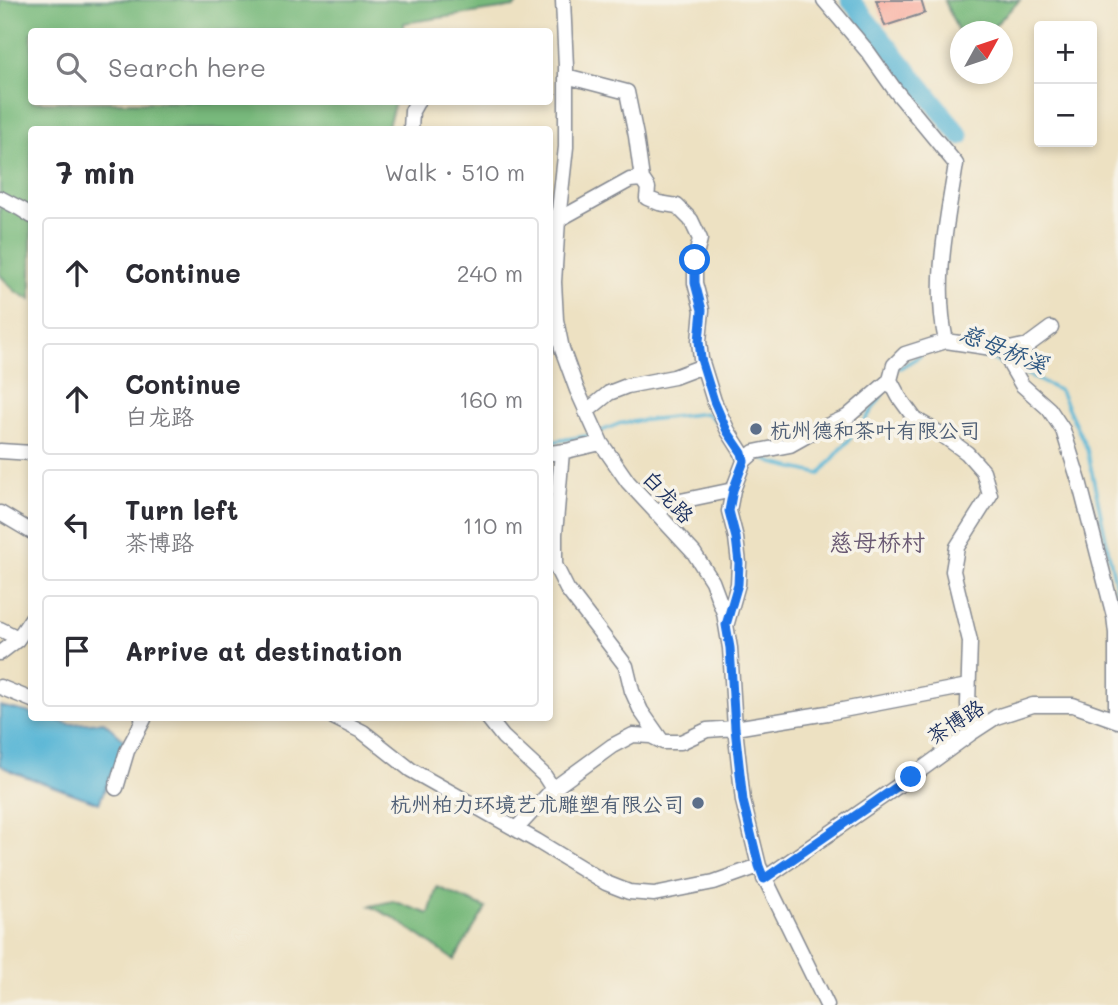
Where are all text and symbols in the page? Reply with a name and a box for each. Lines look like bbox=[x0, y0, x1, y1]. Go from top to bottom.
north arrow bbox=[950, 21, 1013, 84]
map controls bbox=[1034, 21, 1097, 147]
button: + bbox=[1034, 21, 1097, 84]
search box bbox=[28, 28, 553, 105]
icon: search bbox=[52, 48, 90, 86]
text: Search here bbox=[108, 50, 266, 84]
button: − bbox=[1034, 84, 1097, 147]
text: 7 min bbox=[56, 152, 135, 192]
text: Walk · 510 m bbox=[384, 157, 525, 187]
route start bbox=[679, 244, 710, 275]
icon: ahead bbox=[58, 254, 96, 292]
text: Continue bbox=[125, 256, 241, 290]
text: 240 m bbox=[457, 258, 523, 288]
water label: 慈母桥溪 bbox=[956, 317, 1054, 380]
text: Continue bbox=[125, 367, 241, 401]
icon: ahead bbox=[58, 380, 96, 418]
text: 160 m bbox=[459, 384, 523, 414]
text: 白龙路 bbox=[125, 401, 194, 431]
place label: 杭州德和茶叶有限公司 bbox=[770, 416, 980, 443]
marker: 杭州德和茶叶有限公司 bbox=[748, 421, 764, 437]
street label: 白龙路 bbox=[638, 464, 700, 528]
text: Turn left bbox=[125, 493, 238, 527]
icon: left bbox=[58, 506, 96, 544]
text: 110 m bbox=[463, 510, 523, 540]
district label: 慈母桥村 bbox=[829, 526, 925, 557]
text: 茶博路 bbox=[125, 527, 194, 557]
icon: arrive bbox=[58, 632, 96, 670]
text: Arrive at destination bbox=[125, 634, 402, 668]
street label: 茶博路 bbox=[921, 693, 989, 749]
route end bbox=[895, 761, 926, 792]
place label: 杭州柏力环境艺术雕塑有限公司 bbox=[390, 790, 684, 817]
marker: 杭州柏力环境艺术雕塑有限公司 bbox=[690, 795, 706, 811]

